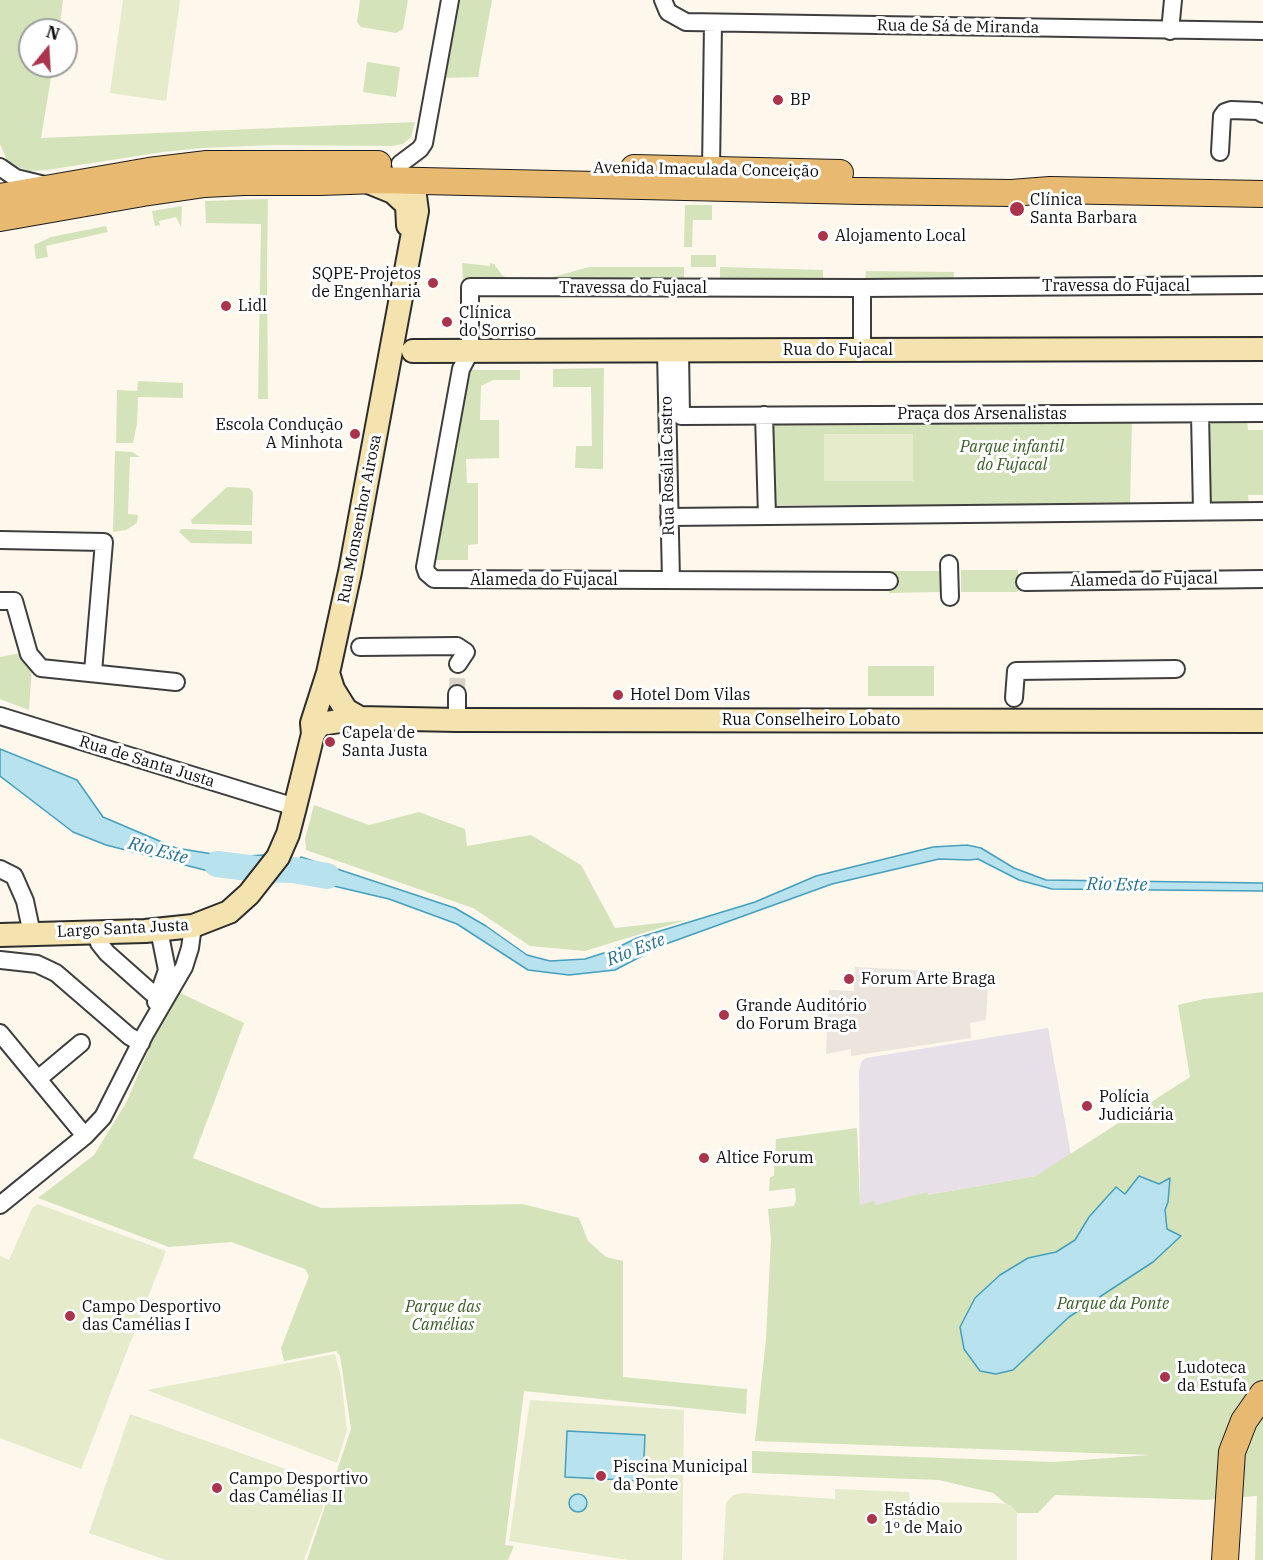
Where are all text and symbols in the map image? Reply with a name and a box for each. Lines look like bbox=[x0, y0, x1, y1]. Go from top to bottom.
street label: Rua de Sá de Miranda bbox=[877, 16, 1039, 38]
north arrow bbox=[18, 18, 78, 78]
text: N bbox=[44, 21, 62, 44]
place label: BP bbox=[790, 90, 811, 110]
marker: BP bbox=[771, 93, 785, 107]
street label: Avenida Imaculada Conceição bbox=[593, 158, 819, 182]
place label: Clínica Santa Barbara bbox=[1030, 190, 1137, 228]
marker: Clínica Santa Barbara bbox=[1008, 200, 1026, 218]
place label: Alojamento Local bbox=[835, 226, 966, 246]
marker: Alojamento Local bbox=[816, 229, 830, 243]
place label: SQPE-Projetos de Engenharia bbox=[312, 264, 421, 302]
marker: SQPE-Projetos de Engenharia bbox=[426, 276, 440, 290]
street label: Travessa do Fujacal bbox=[1042, 276, 1190, 296]
street label: Travessa do Fujacal bbox=[559, 278, 707, 298]
place label: Lidl bbox=[238, 296, 267, 316]
marker: Lidl bbox=[219, 299, 233, 313]
place label: Clínica do Sorriso bbox=[459, 303, 536, 341]
marker: Clínica do Sorriso bbox=[440, 315, 454, 329]
street label: Rua do Fujacal bbox=[783, 340, 893, 360]
street label: Rua Rosália Castro bbox=[657, 396, 679, 536]
street label: Praça dos Arsenalistas bbox=[897, 404, 1067, 424]
place label: Escola Condução A Minhota bbox=[215, 415, 343, 453]
marker: Escola Condução A Minhota bbox=[348, 427, 362, 441]
street label: Rua Monsenhor Airosa bbox=[334, 433, 386, 605]
park label: Parque infantil do Fujacal bbox=[960, 437, 1064, 475]
street label: Alameda do Fujacal bbox=[1070, 569, 1218, 591]
street label: Alameda do Fujacal bbox=[470, 570, 618, 590]
place label: Hotel Dom Vilas bbox=[630, 685, 750, 705]
marker: Hotel Dom Vilas bbox=[611, 688, 625, 702]
street label: Rua Conselheiro Lobato bbox=[722, 710, 900, 730]
place label: Capela de Santa Justa bbox=[342, 723, 428, 761]
street label: Rua de Santa Justa bbox=[77, 732, 217, 792]
marker: Capela de Santa Justa bbox=[323, 735, 337, 749]
water label: Rio Este bbox=[126, 833, 190, 869]
water label: Rio Este bbox=[1086, 874, 1148, 896]
street label: Largo Santa Justa bbox=[56, 916, 190, 942]
water label: Rio Este bbox=[604, 929, 668, 971]
place label: Forum Arte Braga bbox=[861, 969, 996, 989]
marker: Forum Arte Braga bbox=[842, 972, 856, 986]
place label: Grande Auditório do Forum Braga bbox=[736, 996, 867, 1034]
marker: Grande Auditório do Forum Braga bbox=[717, 1008, 731, 1022]
place label: Polícia Judiciária bbox=[1099, 1087, 1174, 1125]
marker: Polícia Judiciária bbox=[1080, 1099, 1094, 1113]
place label: Altice Forum bbox=[716, 1148, 814, 1168]
marker: Altice Forum bbox=[697, 1151, 711, 1165]
park label: Parque da Ponte bbox=[1057, 1294, 1169, 1314]
place label: Campo Desportivo das Camélias I bbox=[82, 1297, 221, 1335]
park label: Parque das Camélias bbox=[405, 1297, 481, 1335]
marker: Campo Desportivo das Camélias I bbox=[63, 1309, 77, 1323]
place label: Ludoteca da Estufa bbox=[1177, 1358, 1247, 1396]
marker: Ludoteca da Estufa bbox=[1158, 1370, 1172, 1384]
place label: Piscina Municipal da Ponte bbox=[613, 1457, 748, 1495]
place label: Campo Desportivo das Camélias II bbox=[229, 1469, 368, 1507]
marker: Piscina Municipal da Ponte bbox=[594, 1469, 608, 1483]
marker: Campo Desportivo das Camélias II bbox=[210, 1481, 224, 1495]
place label: Estádio 1º de Maio bbox=[884, 1500, 963, 1538]
marker: Estádio 1º de Maio bbox=[865, 1512, 879, 1526]

